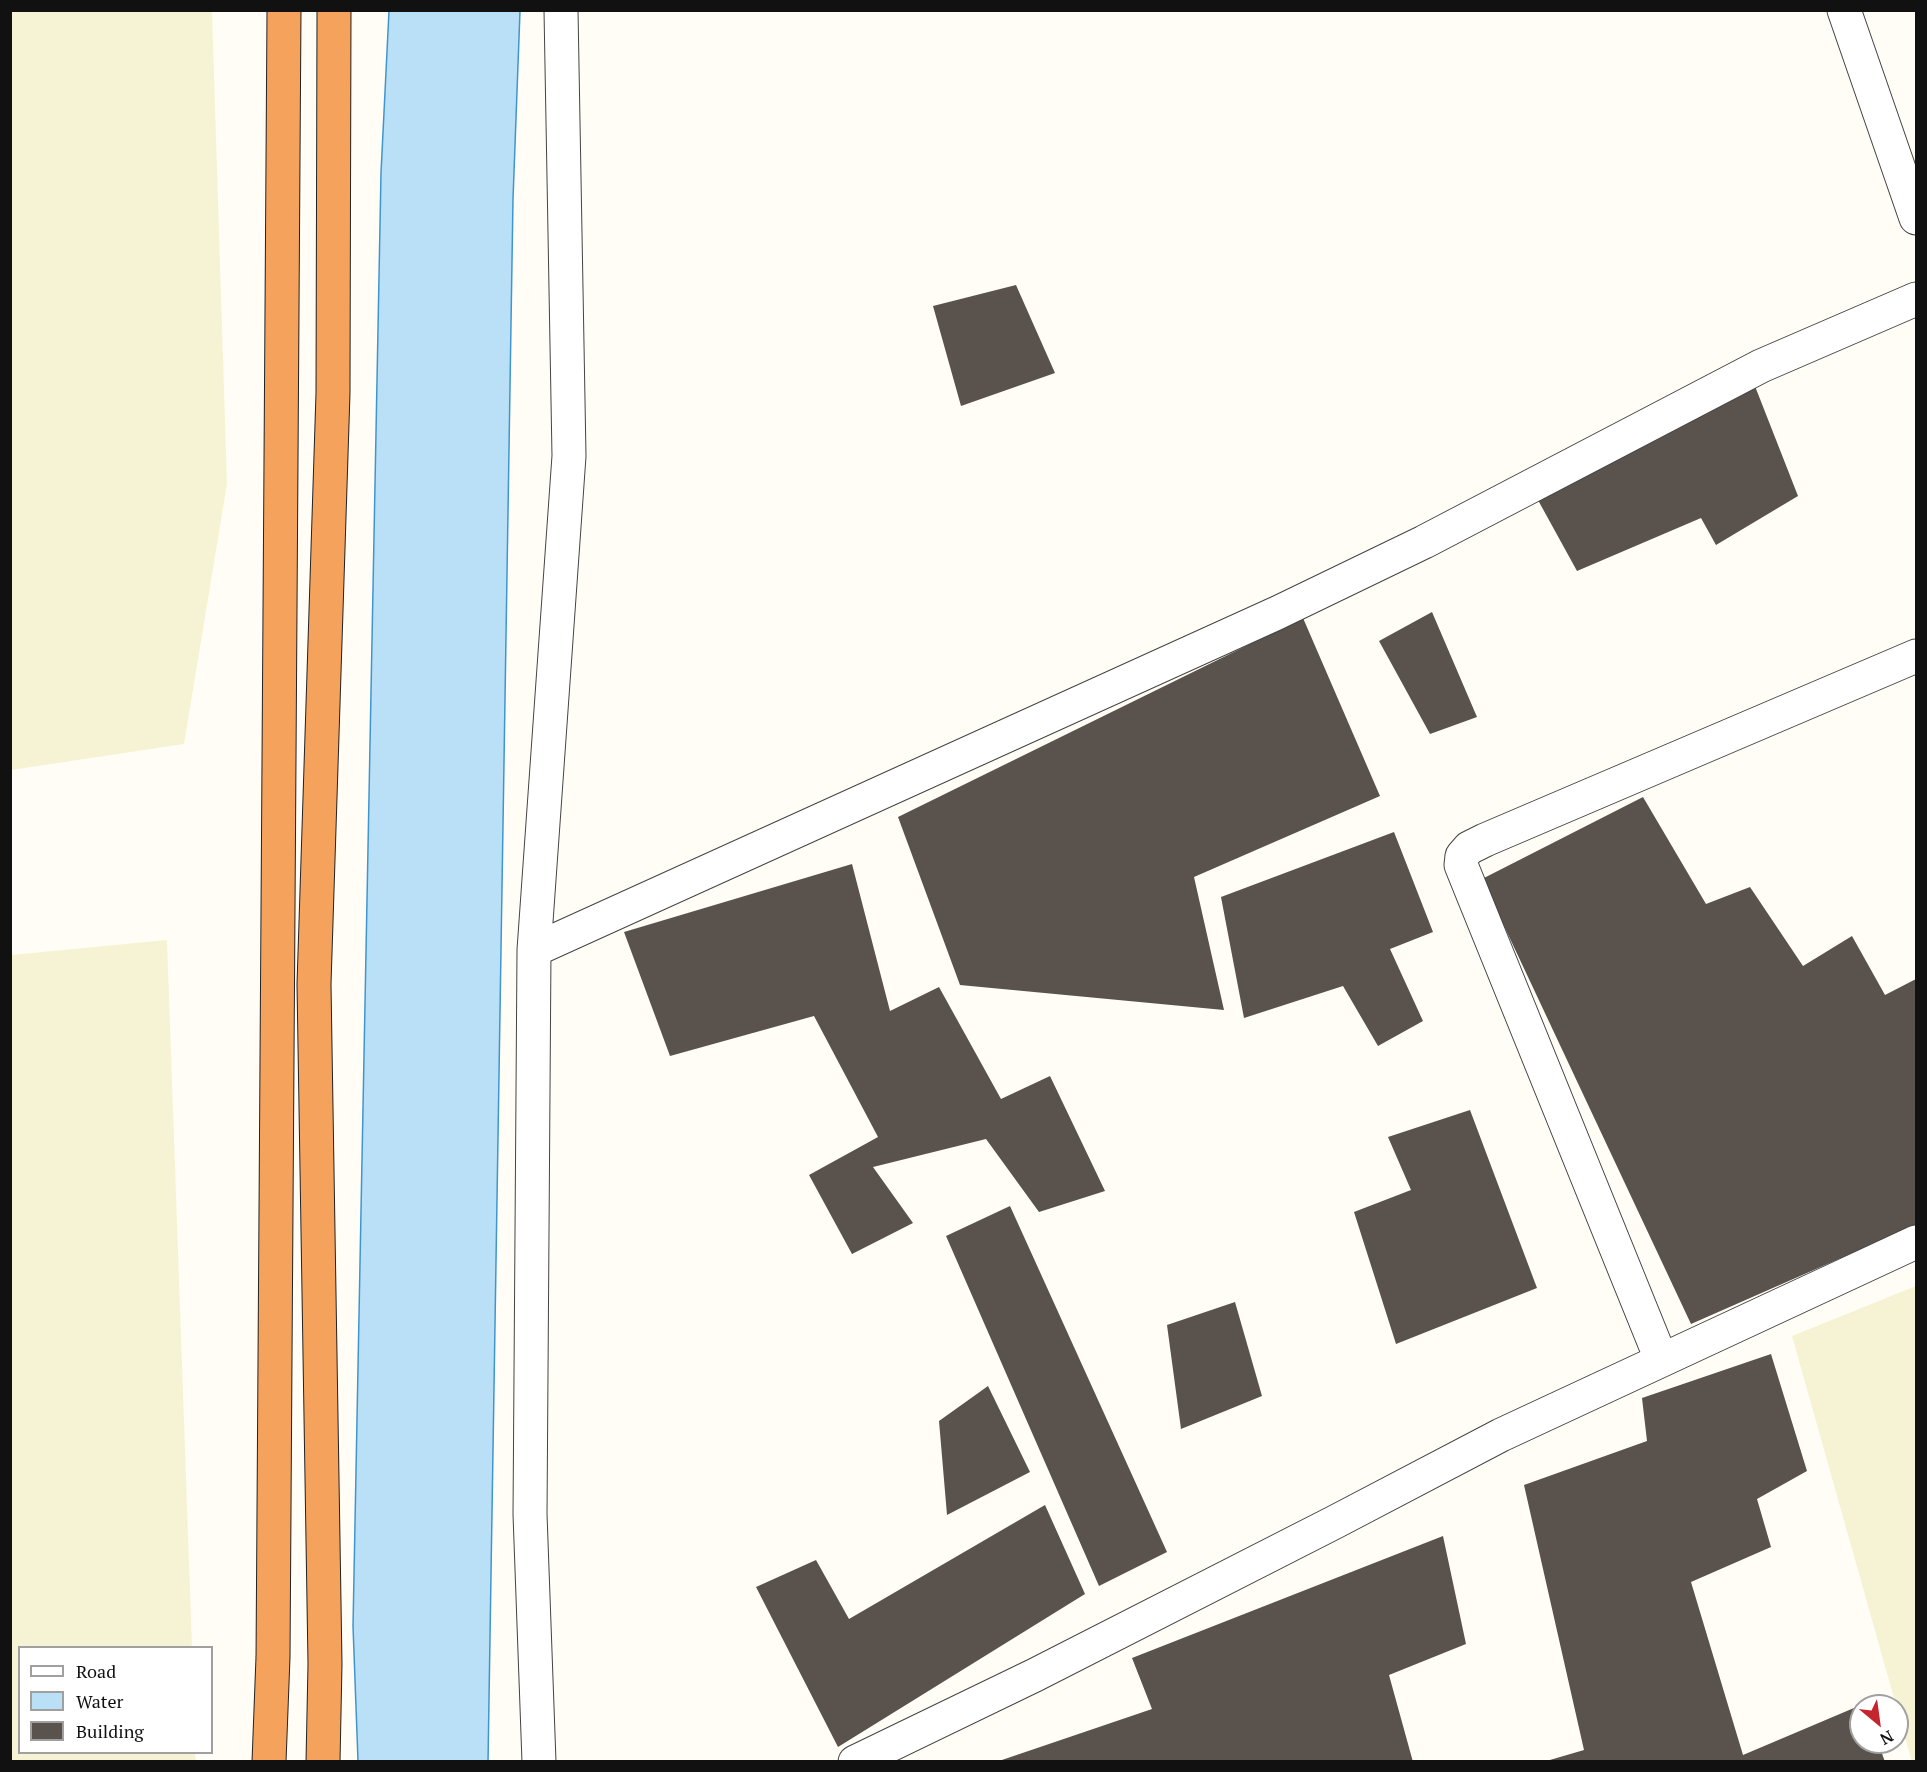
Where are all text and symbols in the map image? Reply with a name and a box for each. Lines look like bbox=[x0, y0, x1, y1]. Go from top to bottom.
legend bbox=[18, 1646, 213, 1754]
text: Road bbox=[76, 1659, 116, 1683]
text: Water bbox=[76, 1689, 123, 1713]
north arrow bbox=[1849, 1694, 1909, 1754]
text: Building bbox=[76, 1719, 144, 1743]
text: N bbox=[1876, 1725, 1897, 1751]

